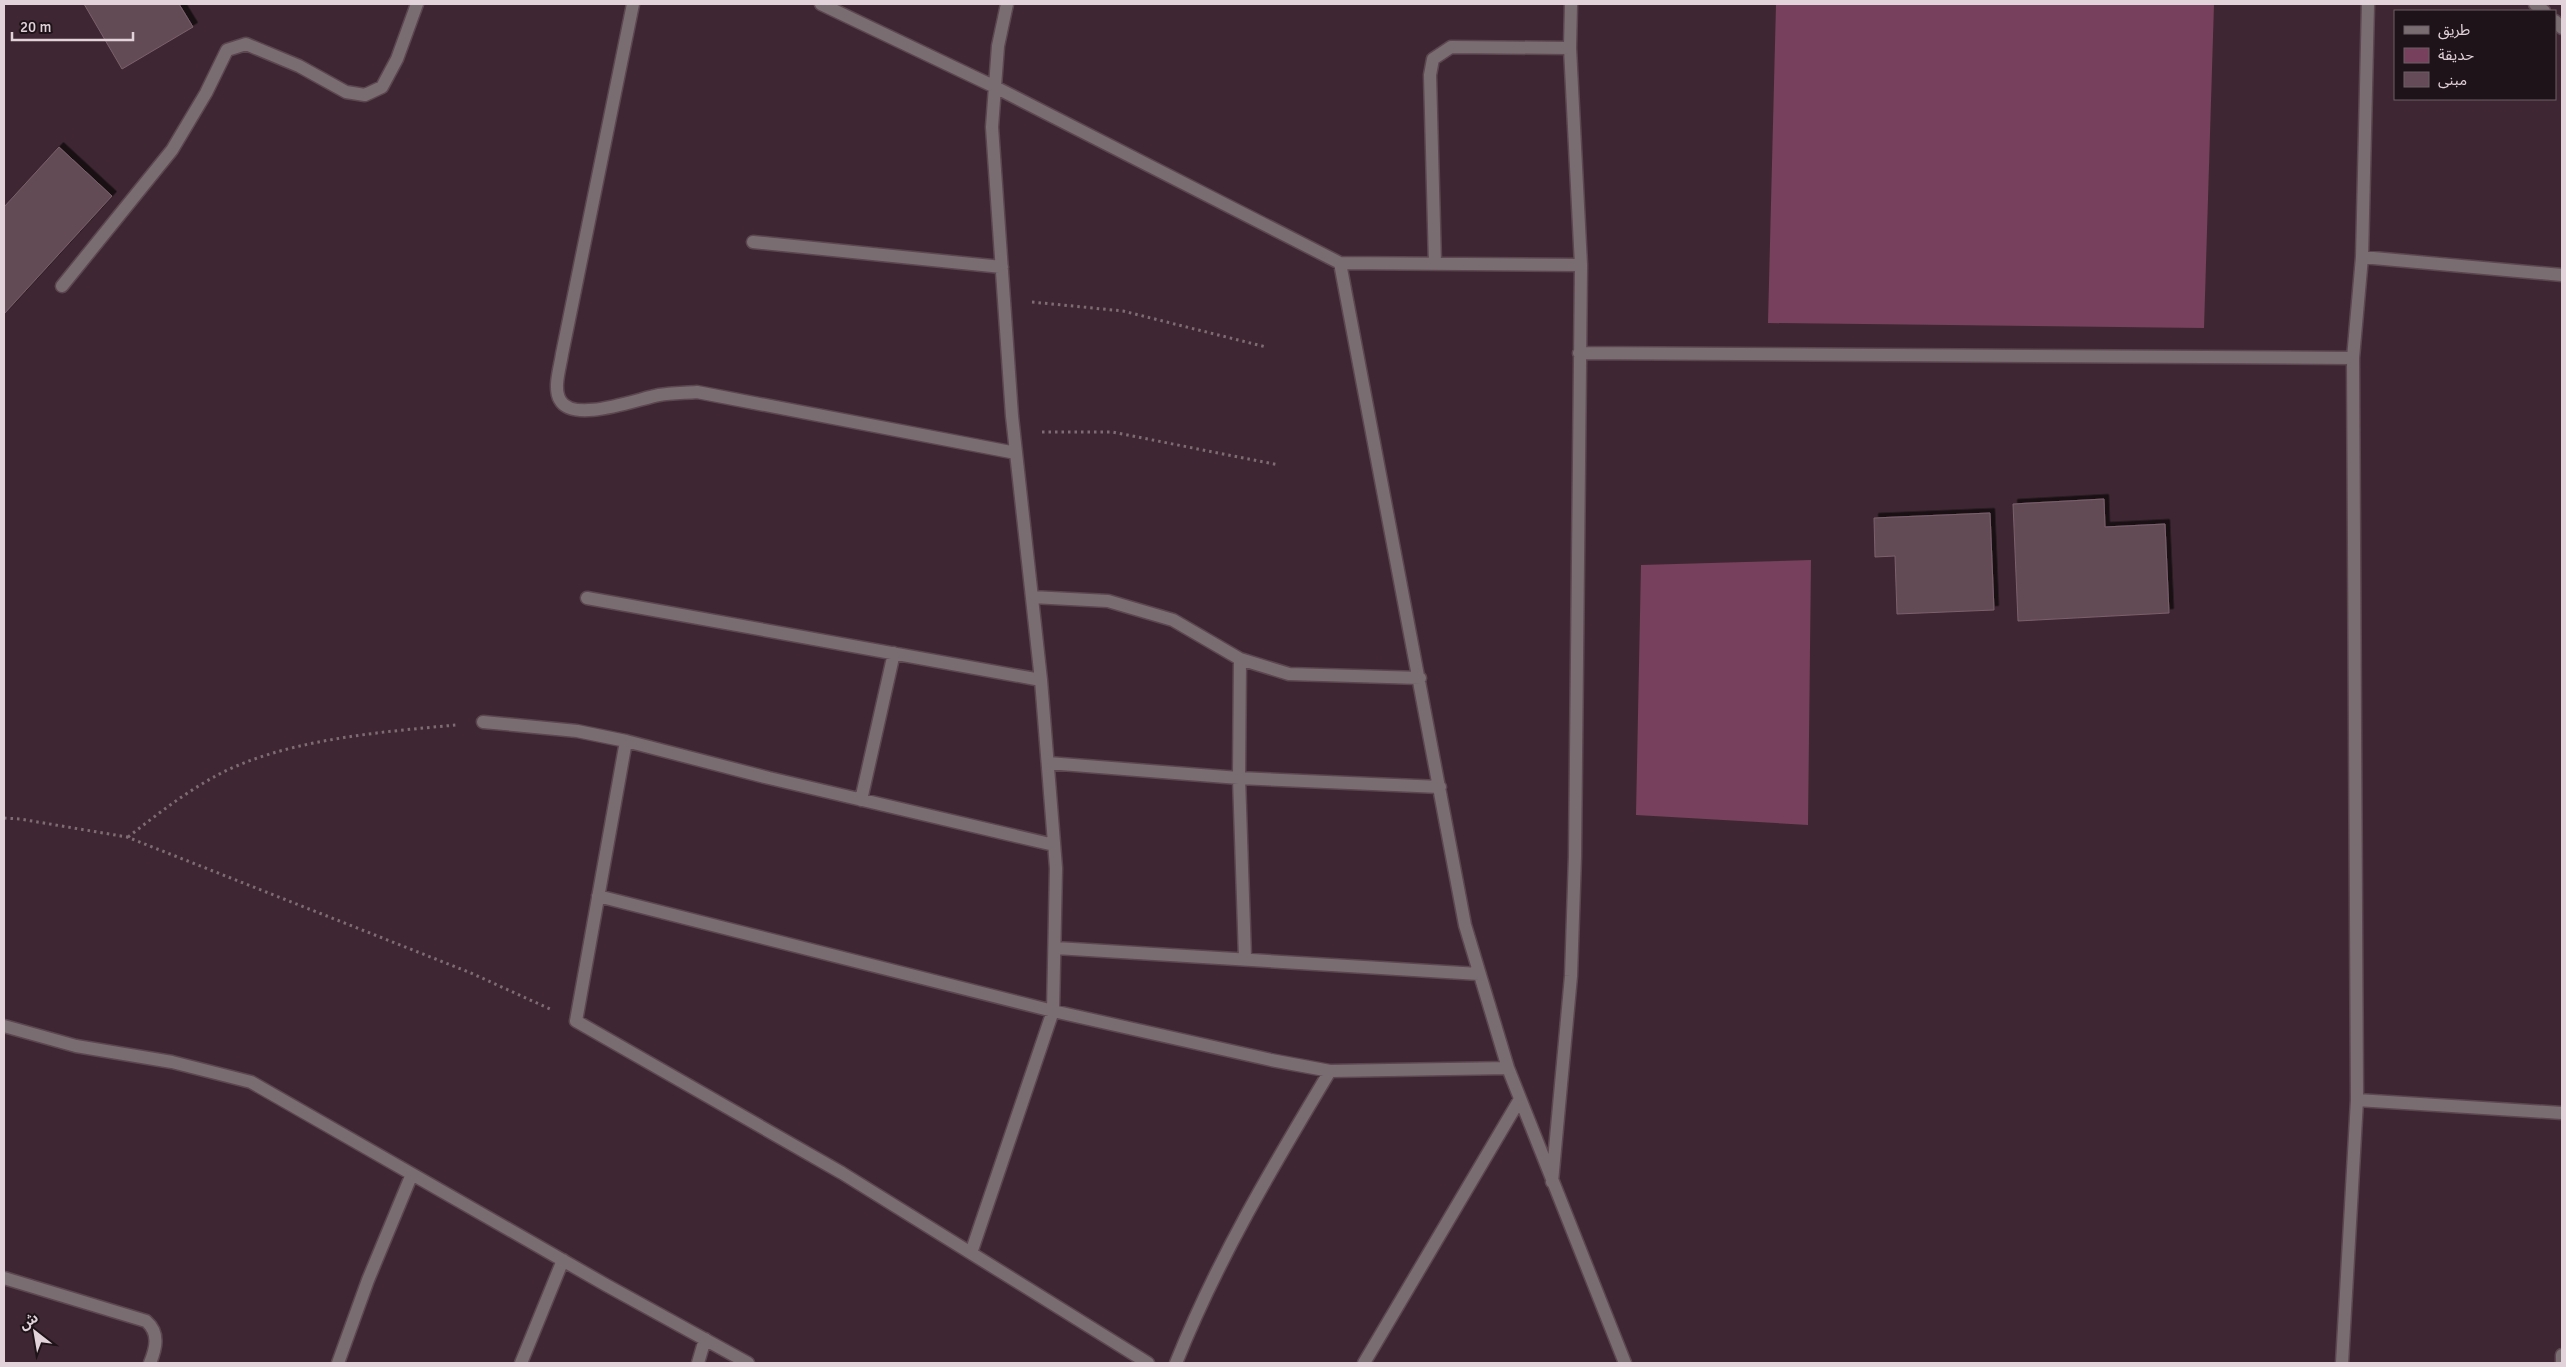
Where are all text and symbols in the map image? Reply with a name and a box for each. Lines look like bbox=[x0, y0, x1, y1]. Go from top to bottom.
scale bar bbox=[12, 10, 134, 42]
legend bbox=[2394, 10, 2556, 100]
text: 20 m bbox=[20, 18, 51, 36]
text: طريق bbox=[2438, 21, 2470, 40]
text: حديقة bbox=[2438, 46, 2474, 64]
text: مبنى bbox=[2438, 71, 2467, 89]
north arrow bbox=[10, 1307, 60, 1357]
text: ش bbox=[16, 1309, 41, 1334]

